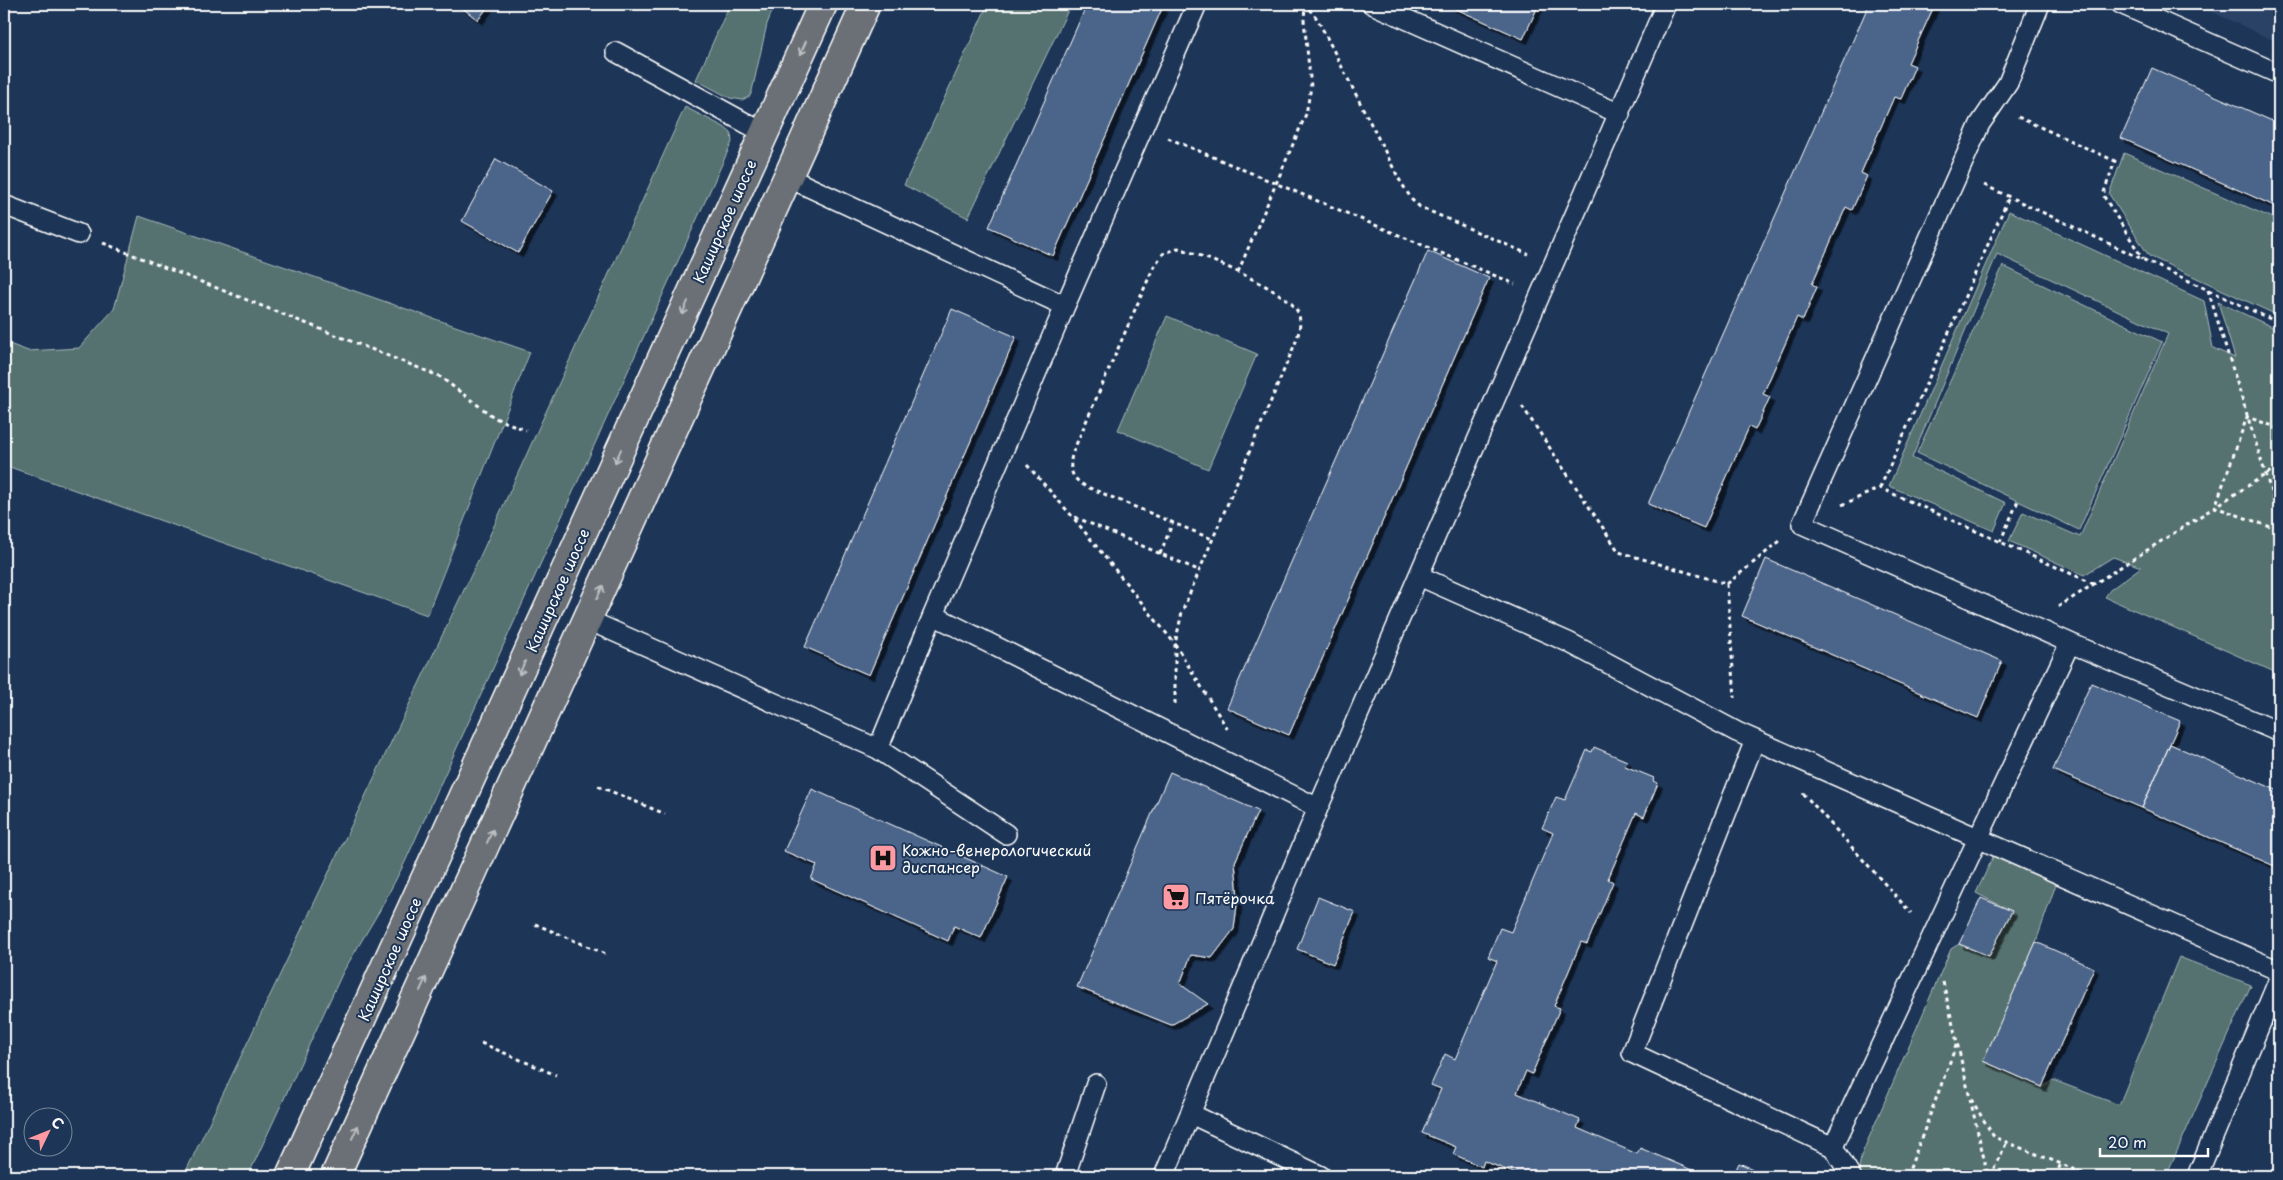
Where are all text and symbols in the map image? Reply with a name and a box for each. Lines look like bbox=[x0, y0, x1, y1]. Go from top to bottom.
one-way arrow bbox=[797, 40, 807, 55]
street label: Каширское шоссе bbox=[686, 155, 762, 287]
one-way arrow bbox=[680, 300, 689, 315]
one-way arrow bbox=[613, 448, 622, 463]
street label: Каширское шоссе bbox=[519, 524, 595, 656]
one-way arrow bbox=[596, 585, 605, 600]
one-way arrow bbox=[517, 660, 527, 675]
one-way arrow bbox=[485, 829, 495, 844]
place label: Кожно-венерологический диспансер bbox=[902, 838, 1091, 878]
hospital icon: Кожно-венерологический диспансер bbox=[868, 843, 898, 873]
supermarket icon: Пятёрочка bbox=[1161, 882, 1191, 912]
place label: Пятёрочка bbox=[1195, 886, 1275, 909]
street label: Каширское шоссе bbox=[351, 893, 427, 1025]
one-way arrow bbox=[418, 977, 428, 992]
north arrow bbox=[22, 1108, 72, 1158]
text: С bbox=[47, 1112, 69, 1134]
one-way arrow bbox=[351, 1125, 361, 1140]
scale bar bbox=[2100, 1125, 2208, 1157]
text: 20 m bbox=[2108, 1130, 2147, 1153]

